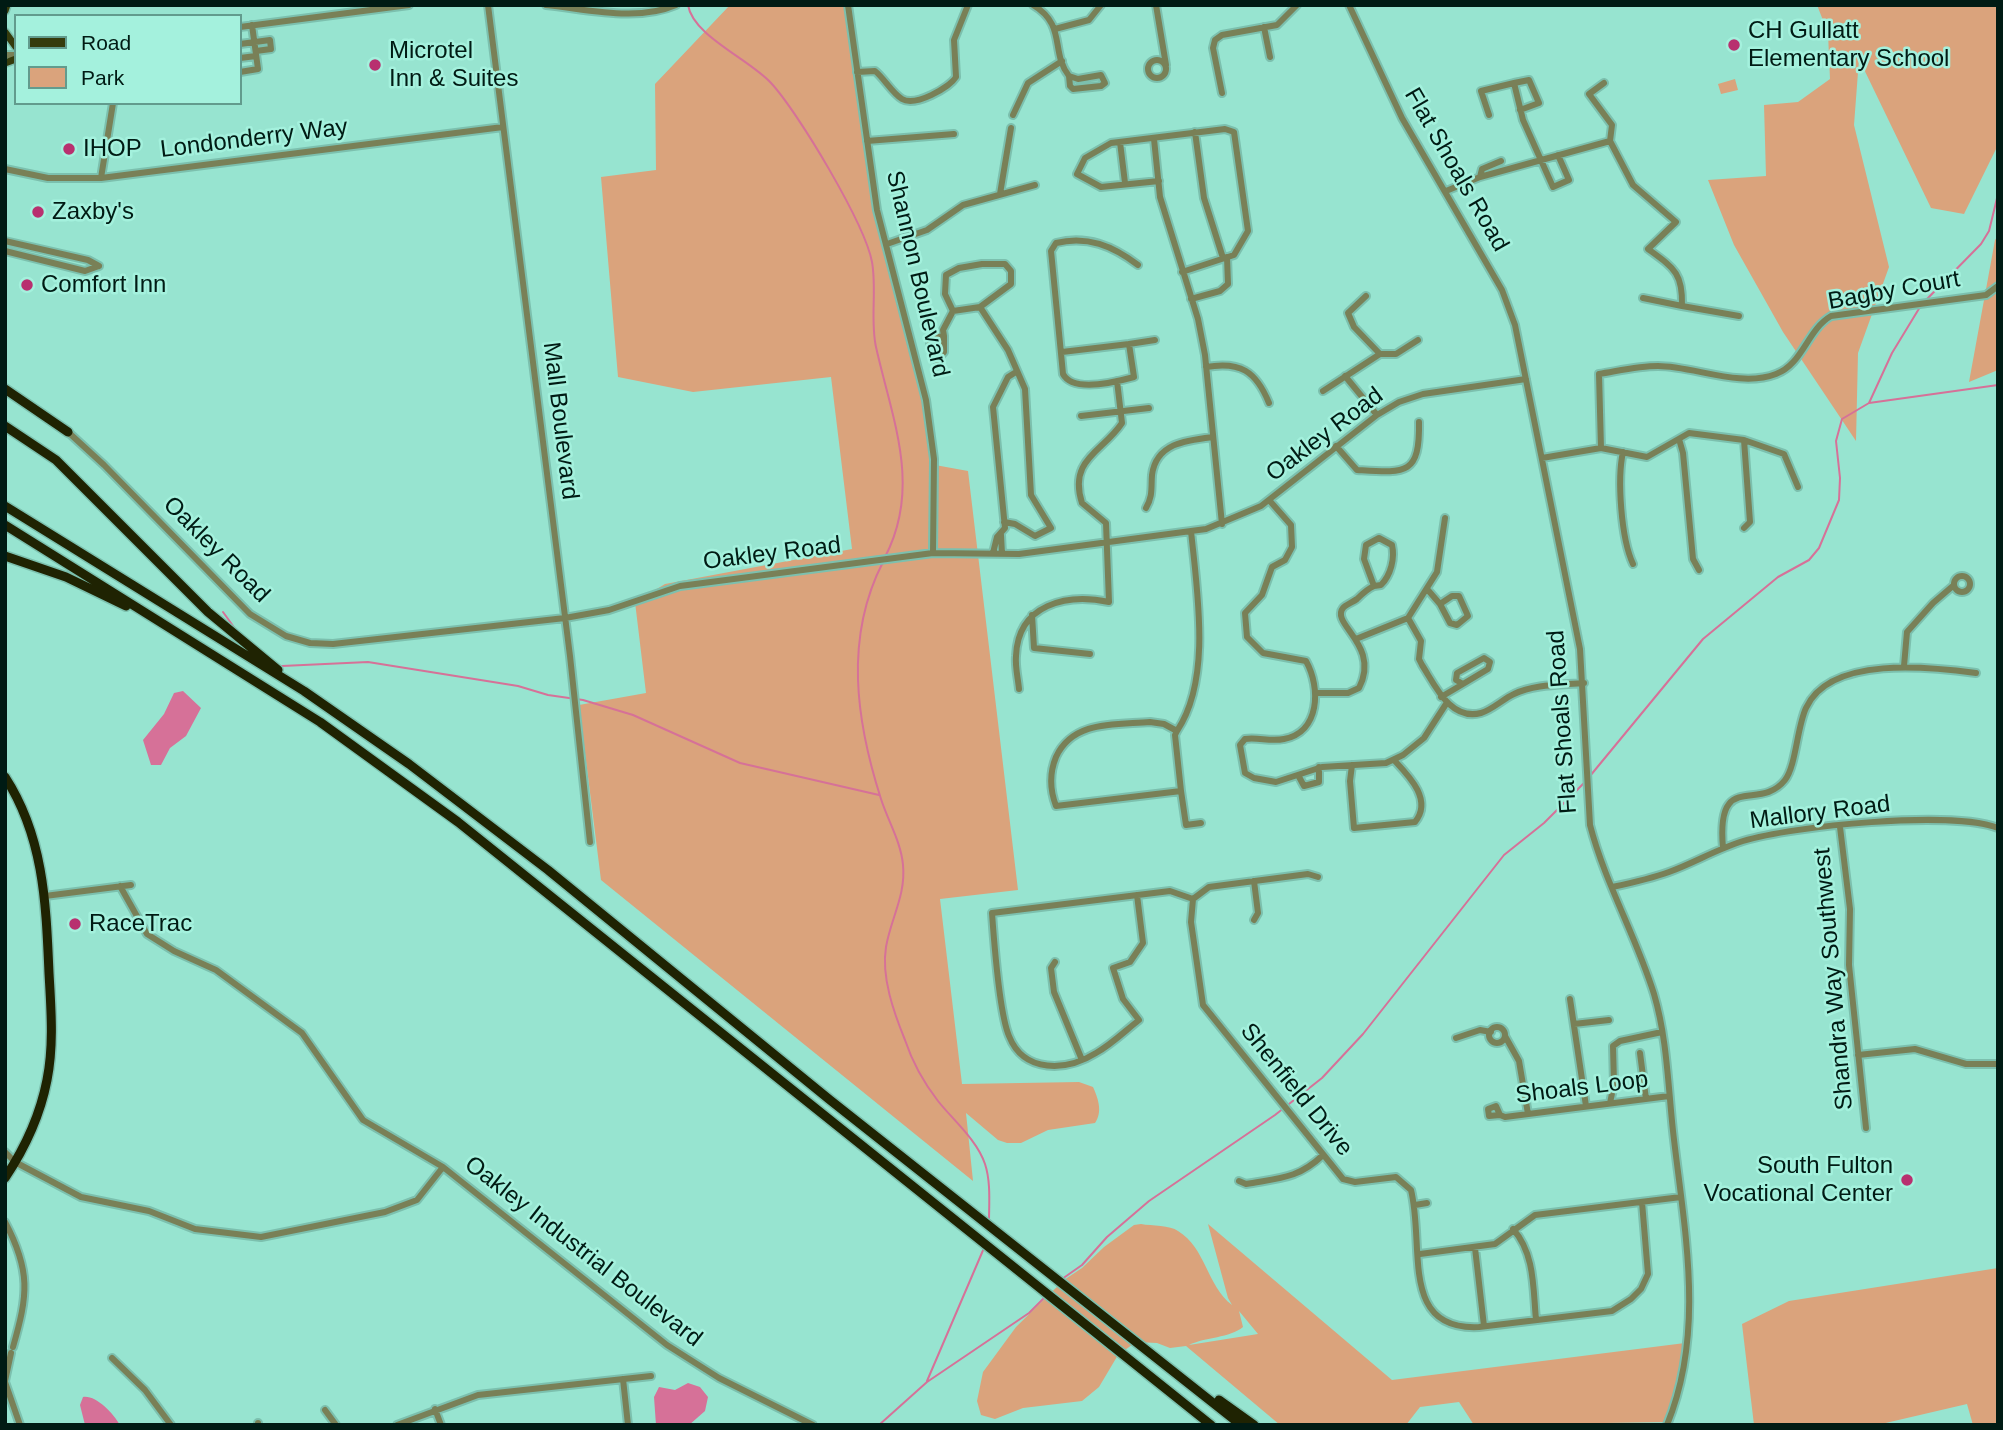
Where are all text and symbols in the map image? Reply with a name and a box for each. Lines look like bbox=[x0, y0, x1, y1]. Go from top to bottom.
legend bbox=[14, 14, 242, 105]
place label: CH Gullatt Elementary School bbox=[1748, 17, 1949, 73]
text: Road bbox=[81, 31, 131, 54]
place label: Microtel Inn & Suites bbox=[389, 37, 518, 93]
marker: CH Gullatt Elementary School bbox=[1726, 37, 1742, 53]
marker: Microtel Inn & Suites bbox=[367, 57, 383, 73]
text: Park bbox=[81, 66, 124, 89]
street label: Flat Shoals Road bbox=[1398, 83, 1514, 257]
street label: Londonderry Way bbox=[159, 113, 349, 165]
place label: IHOP bbox=[83, 135, 142, 163]
marker: IHOP bbox=[61, 141, 77, 157]
street label: Shannon Boulevard bbox=[879, 168, 955, 380]
place label: Zaxby's bbox=[52, 198, 134, 226]
marker: Zaxby's bbox=[30, 204, 46, 220]
street label: Bagby Court bbox=[1826, 265, 1962, 317]
place label: Comfort Inn bbox=[41, 271, 166, 299]
marker: Comfort Inn bbox=[19, 277, 35, 293]
street label: Mall Boulevard bbox=[536, 340, 584, 502]
street label: Oakley Road bbox=[1261, 382, 1389, 488]
street label: Oakley Road bbox=[157, 491, 275, 609]
street label: Oakley Road bbox=[701, 531, 843, 577]
street label: Flat Shoals Road bbox=[1542, 629, 1584, 815]
street label: Mallory Road bbox=[1748, 790, 1892, 836]
street label: Shandra Way Southwest bbox=[1808, 847, 1860, 1111]
place label: RaceTrac bbox=[89, 910, 192, 938]
marker: RaceTrac bbox=[67, 916, 83, 932]
street label: Shenfield Drive bbox=[1234, 1018, 1358, 1162]
street label: Shoals Loop bbox=[1514, 1066, 1650, 1110]
street label: Oakley Industrial Boulevard bbox=[459, 1150, 707, 1354]
place label: South Fulton Vocational Center bbox=[1704, 1152, 1893, 1208]
marker: South Fulton Vocational Center bbox=[1899, 1172, 1915, 1188]

